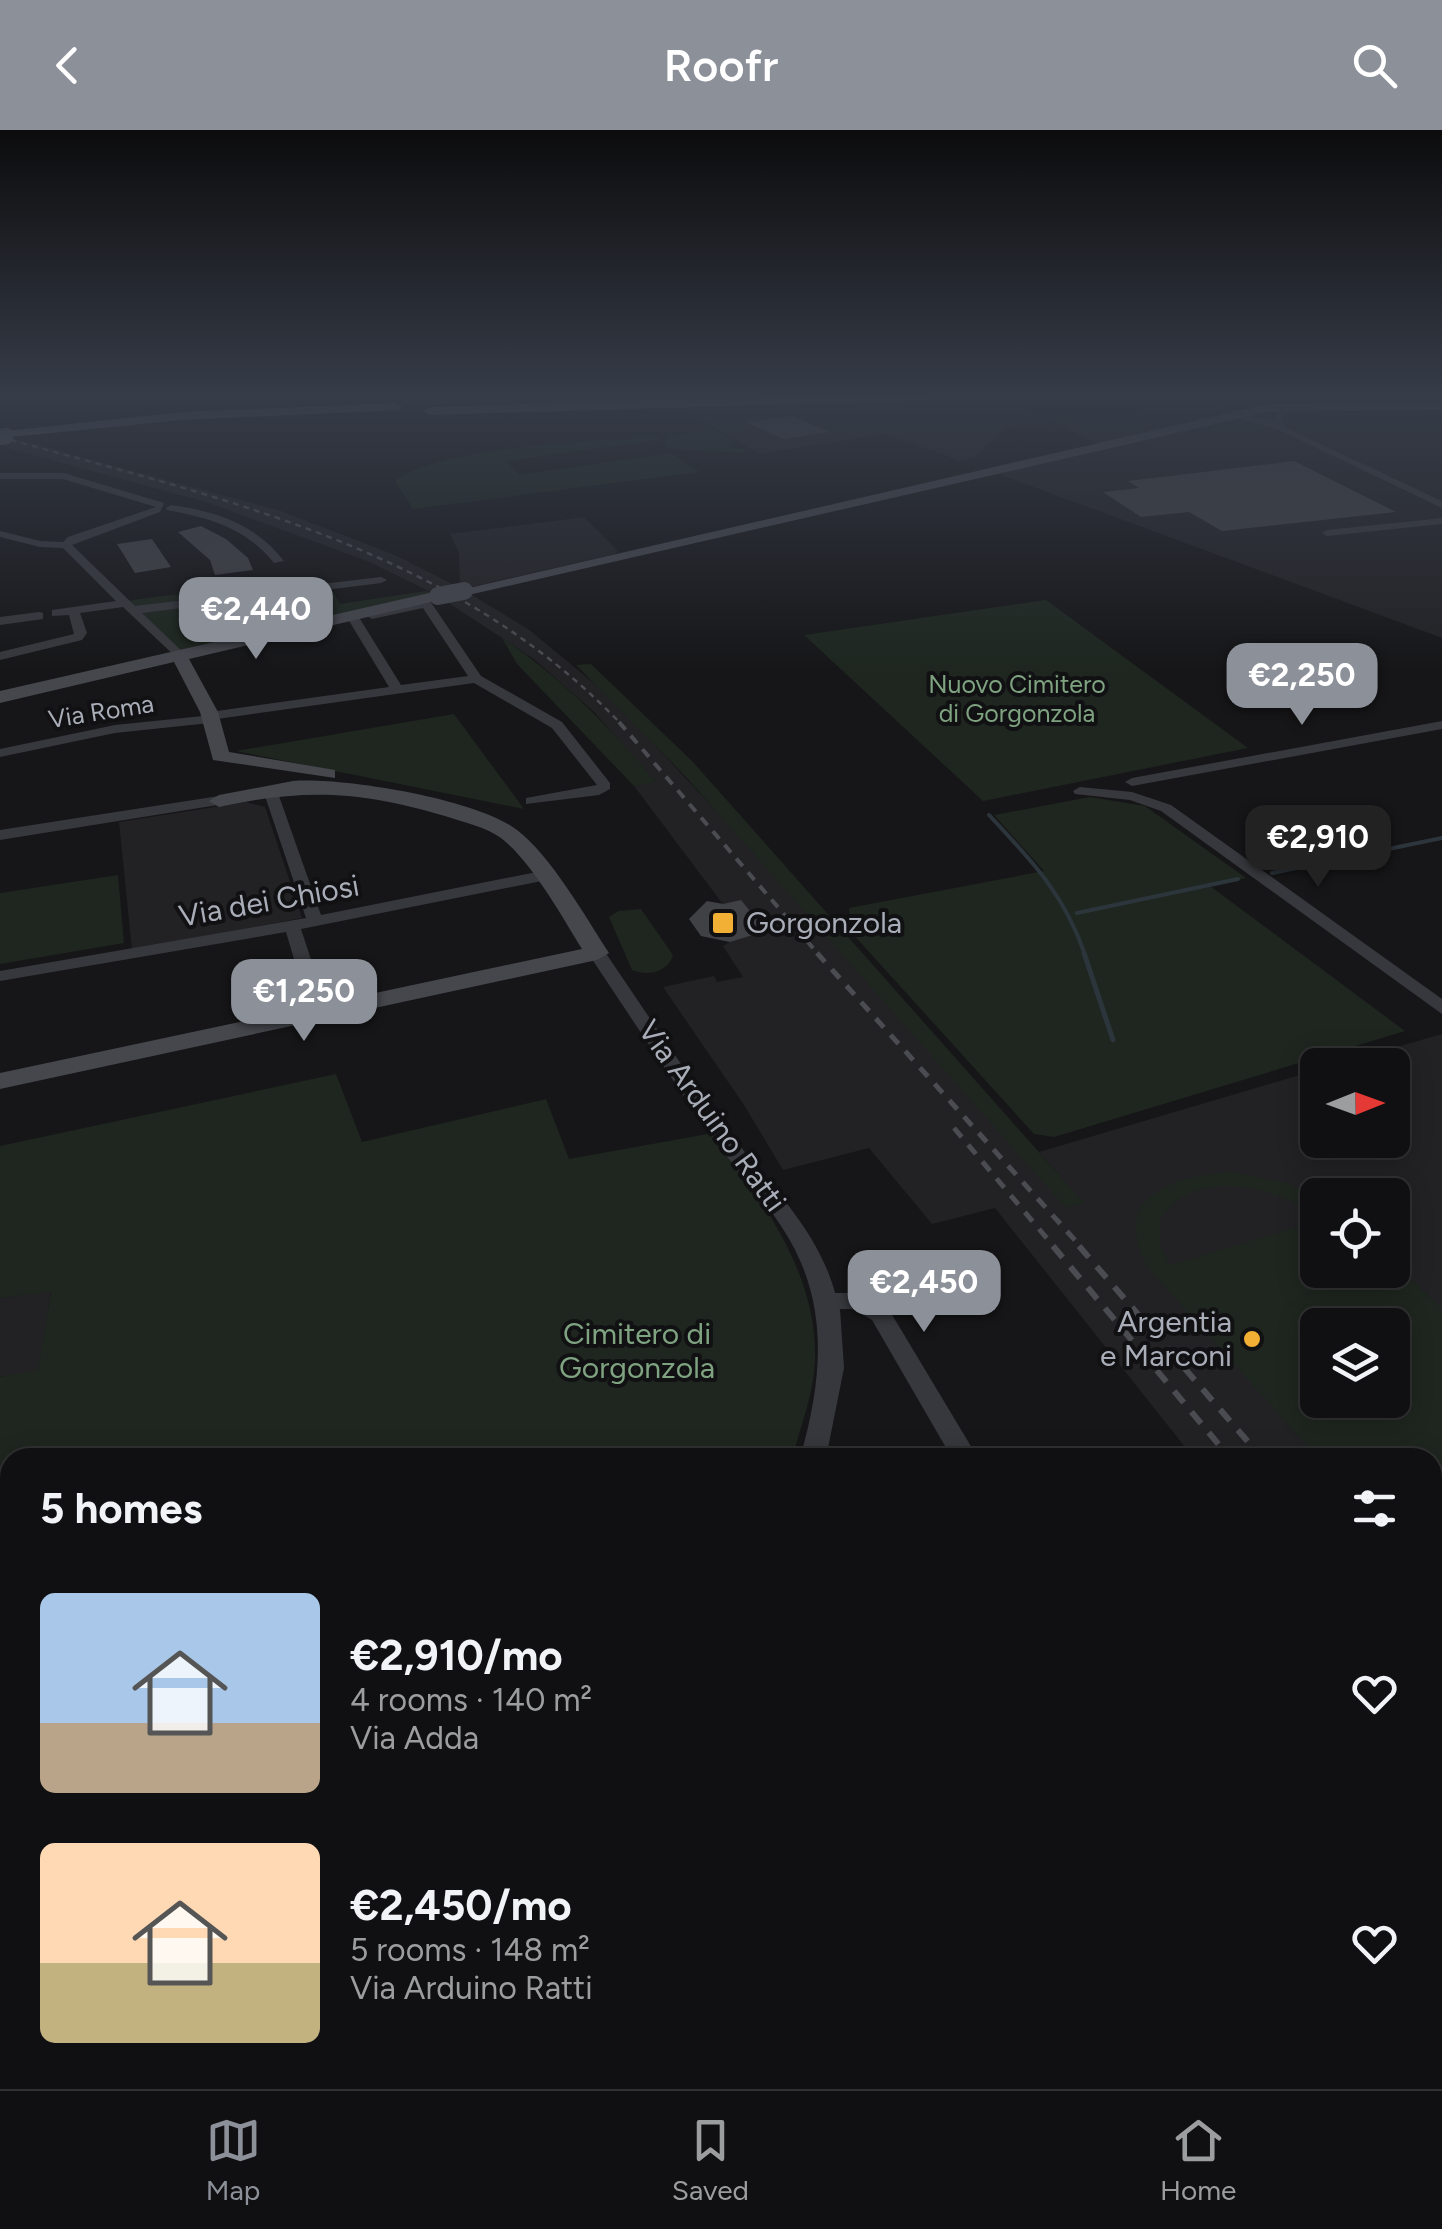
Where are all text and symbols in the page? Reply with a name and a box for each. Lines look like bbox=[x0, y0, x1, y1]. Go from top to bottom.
icon: back bbox=[40, 38, 95, 93]
text: Roofr bbox=[664, 38, 778, 92]
icon: search bbox=[1347, 38, 1402, 93]
pin: €2,440 bbox=[175, 577, 337, 662]
text: €2,440 bbox=[201, 590, 311, 628]
pin: €2,250 bbox=[1221, 643, 1383, 728]
text: €2,250 bbox=[1249, 656, 1355, 694]
park label: Nuovo Cimitero di Gorgonzola bbox=[928, 669, 1106, 728]
street label: Via Roma bbox=[46, 688, 156, 734]
pin: €2,910 bbox=[1237, 805, 1399, 890]
text: €2,910 bbox=[1267, 818, 1369, 856]
street label: Via dei Chiosi bbox=[176, 866, 362, 935]
place label: Gorgonzola bbox=[746, 904, 902, 941]
marker: Gorgonzola bbox=[710, 910, 736, 936]
pin: €1,250 bbox=[223, 959, 385, 1044]
text: €1,250 bbox=[253, 972, 355, 1010]
street label: Via Arduino Ratti bbox=[631, 1013, 794, 1219]
north arrow bbox=[1300, 1048, 1410, 1158]
map controls bbox=[1300, 1048, 1410, 1418]
button: locate bbox=[1300, 1178, 1410, 1288]
pin: €2,450 bbox=[843, 1250, 1005, 1335]
text: €2,450 bbox=[870, 1263, 978, 1301]
place label: Argentia e Marconi bbox=[1100, 1303, 1232, 1374]
button: layers bbox=[1300, 1308, 1410, 1418]
park label: Cimitero di Gorgonzola bbox=[559, 1315, 715, 1386]
marker: Argentia e Marconi bbox=[1241, 1328, 1263, 1350]
icon: filters bbox=[1347, 1481, 1402, 1536]
text: 5 homes bbox=[40, 1483, 202, 1534]
text: €2,910/mo bbox=[350, 1630, 563, 1681]
icon: home bbox=[120, 1633, 240, 1753]
icon: heart bbox=[1347, 1666, 1402, 1721]
text: 4 rooms · 140 m² bbox=[350, 1681, 592, 1719]
text: Via Adda bbox=[350, 1719, 479, 1757]
text: €2,450/mo bbox=[350, 1880, 572, 1931]
icon: home bbox=[120, 1883, 240, 2003]
icon: heart bbox=[1347, 1916, 1402, 1971]
text: 5 rooms · 148 m² bbox=[350, 1931, 590, 1969]
text: Via Arduino Ratti bbox=[350, 1969, 593, 2007]
tab: Map bbox=[206, 2113, 261, 2207]
tab: Saved bbox=[672, 2113, 749, 2207]
tab: Home bbox=[1160, 2113, 1236, 2207]

